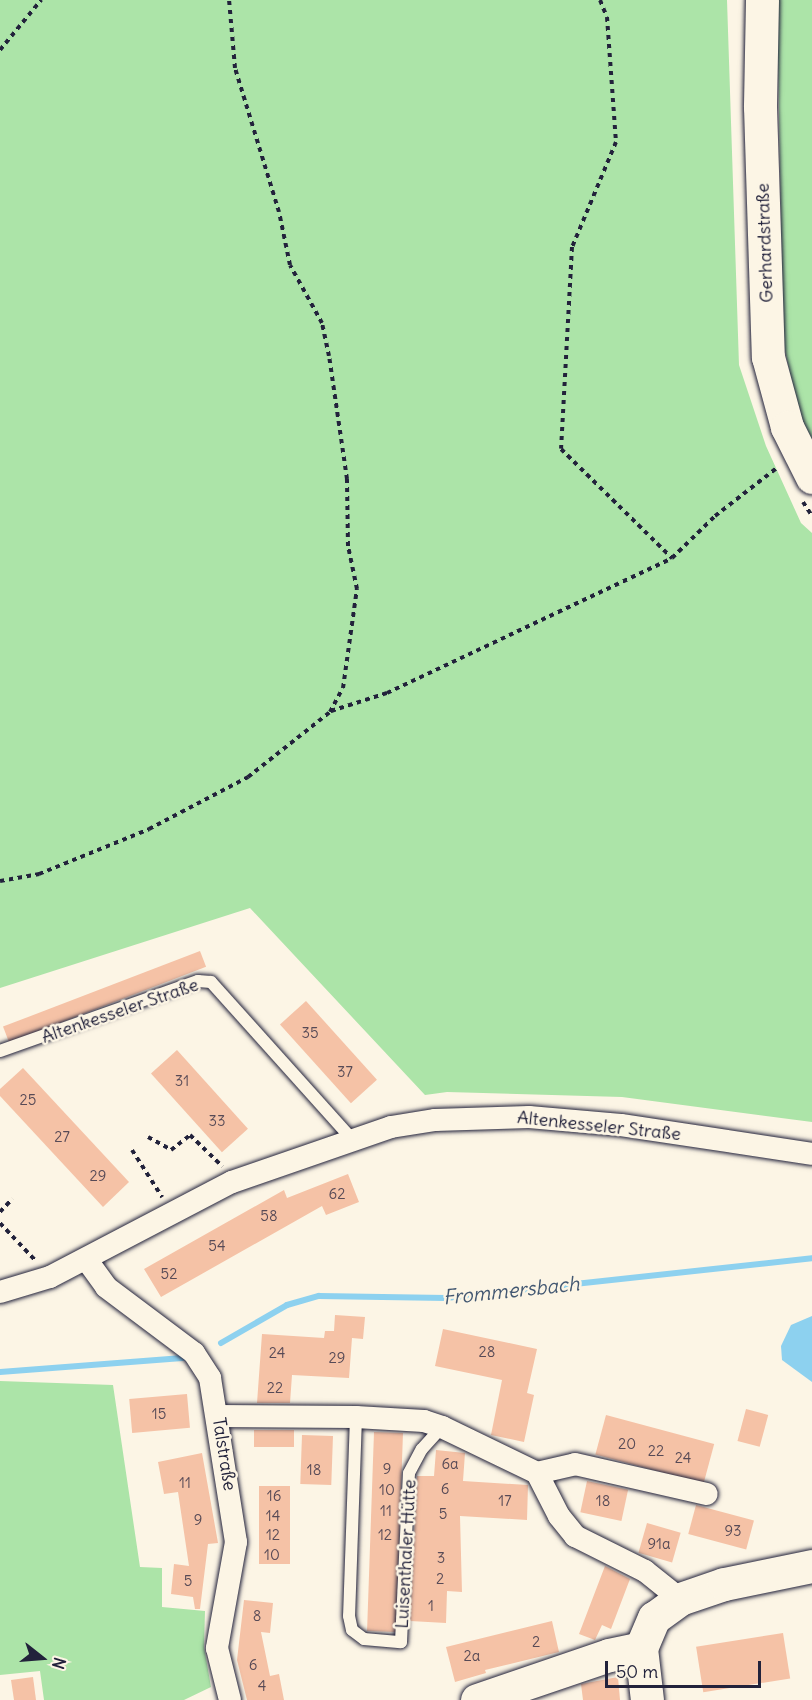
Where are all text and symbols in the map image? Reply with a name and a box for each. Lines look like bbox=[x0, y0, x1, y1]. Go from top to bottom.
street label: Gerhardstraße bbox=[752, 183, 778, 303]
street label: Altenkesseler Straße bbox=[39, 974, 201, 1048]
house number: 35 bbox=[301, 1024, 319, 1042]
house number: 37 bbox=[337, 1063, 353, 1081]
house number: 31 bbox=[175, 1072, 189, 1090]
house number: 25 bbox=[20, 1091, 36, 1109]
street label: Altenkesseler Straße bbox=[516, 1107, 682, 1145]
house number: 33 bbox=[208, 1112, 226, 1130]
house number: 27 bbox=[54, 1128, 70, 1146]
house number: 29 bbox=[90, 1167, 106, 1185]
house number: 62 bbox=[329, 1185, 345, 1203]
house number: 58 bbox=[260, 1207, 278, 1225]
house number: 54 bbox=[208, 1237, 226, 1255]
house number: 52 bbox=[161, 1265, 177, 1283]
water label: Frommersbach bbox=[442, 1271, 580, 1309]
house number: 28 bbox=[479, 1343, 495, 1361]
house number: 24 bbox=[269, 1344, 285, 1362]
house number: 29 bbox=[329, 1349, 345, 1367]
house number: 22 bbox=[267, 1379, 283, 1397]
house number: 15 bbox=[152, 1405, 166, 1423]
street label: Talstraße bbox=[208, 1416, 240, 1492]
house number: 20 bbox=[618, 1435, 636, 1453]
house number: 22 bbox=[648, 1442, 664, 1460]
house number: 24 bbox=[675, 1449, 691, 1467]
house number: 6a bbox=[441, 1455, 459, 1473]
house number: 9 bbox=[383, 1460, 391, 1478]
house number: 18 bbox=[307, 1461, 321, 1479]
house number: 11 bbox=[179, 1474, 191, 1492]
street label: Luisenthaler Hütte bbox=[391, 1479, 421, 1629]
house number: 6 bbox=[441, 1480, 449, 1498]
house number: 10 bbox=[379, 1481, 395, 1499]
house number: 16 bbox=[267, 1487, 281, 1505]
house number: 17 bbox=[498, 1492, 512, 1510]
house number: 18 bbox=[596, 1492, 610, 1510]
house number: 11 bbox=[380, 1502, 392, 1520]
house number: 5 bbox=[439, 1505, 447, 1523]
house number: 14 bbox=[266, 1507, 280, 1525]
house number: 9 bbox=[194, 1511, 202, 1529]
house number: 93 bbox=[724, 1522, 742, 1540]
house number: 12 bbox=[266, 1526, 280, 1544]
house number: 12 bbox=[378, 1526, 392, 1544]
house number: 91a bbox=[647, 1535, 671, 1553]
house number: 10 bbox=[264, 1546, 280, 1564]
house number: 3 bbox=[437, 1549, 445, 1567]
house number: 2 bbox=[436, 1570, 444, 1588]
house number: 5 bbox=[184, 1572, 192, 1590]
house number: 1 bbox=[428, 1597, 434, 1615]
house number: 8 bbox=[253, 1607, 261, 1625]
north arrow bbox=[12, 1628, 72, 1688]
house number: 2 bbox=[532, 1633, 540, 1651]
house number: 2a bbox=[464, 1647, 480, 1665]
scale bar bbox=[608, 1649, 764, 1687]
text: N bbox=[48, 1655, 70, 1671]
house number: 6 bbox=[249, 1656, 257, 1674]
text: 50 m bbox=[616, 1660, 658, 1683]
house number: 4 bbox=[258, 1677, 266, 1695]

